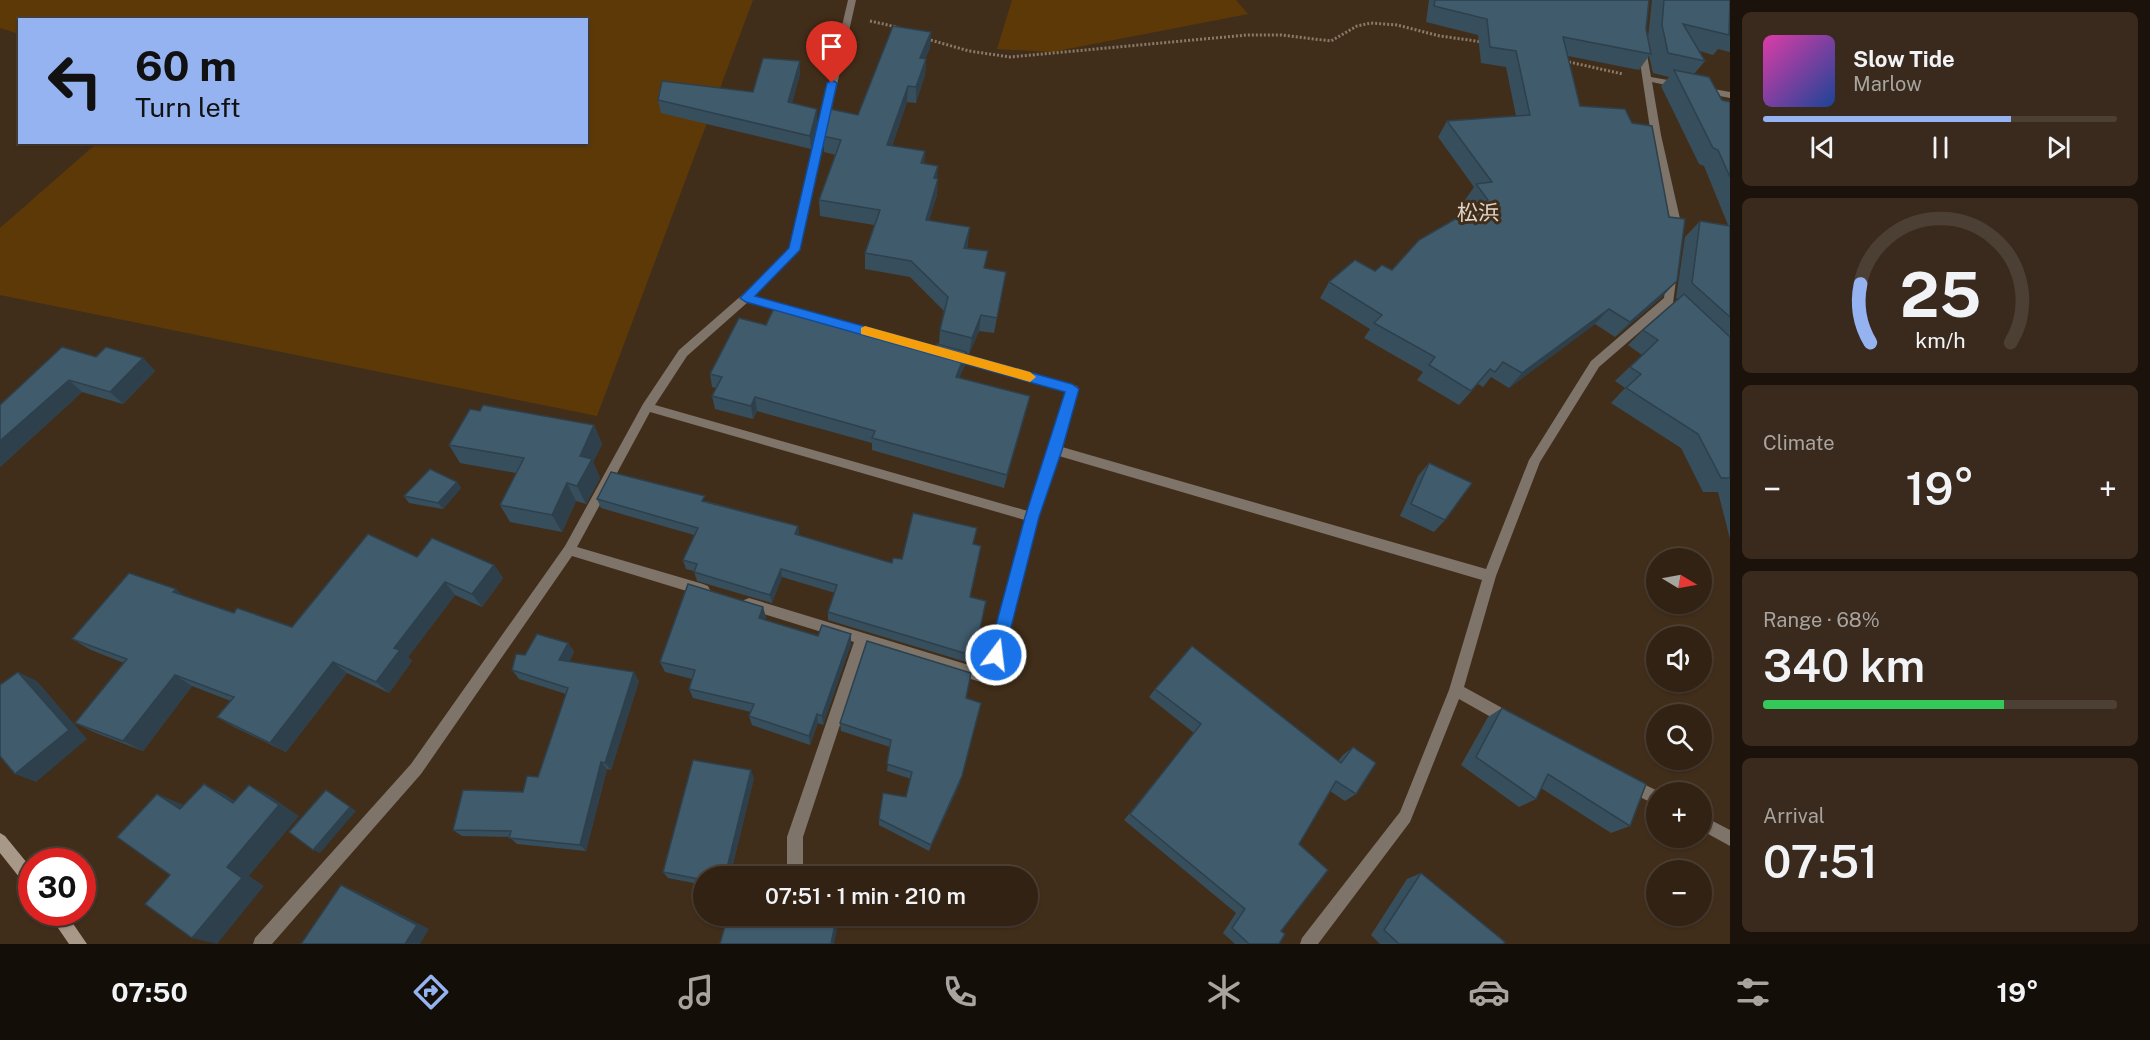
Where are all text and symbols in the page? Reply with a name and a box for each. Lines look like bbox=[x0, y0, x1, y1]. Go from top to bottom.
pin bbox=[806, 21, 857, 83]
icon: arrive bbox=[815, 30, 848, 63]
text: 60 m bbox=[135, 41, 237, 90]
icon: left bbox=[36, 42, 114, 120]
text: Slow Tide bbox=[1853, 46, 1955, 72]
text: Marlow bbox=[1853, 72, 1922, 96]
text: Turn left bbox=[135, 91, 241, 123]
icon: previous bbox=[1806, 131, 1839, 164]
icon: pause bbox=[1924, 131, 1957, 164]
icon: next bbox=[2042, 131, 2075, 164]
district label: 松浜 bbox=[1457, 200, 1499, 225]
text: 25 bbox=[1899, 258, 1981, 331]
text: km/h bbox=[1915, 328, 1965, 353]
text: Climate bbox=[1763, 431, 1835, 455]
text: 19° bbox=[1906, 462, 1974, 515]
text: − bbox=[1763, 470, 1781, 508]
text: + bbox=[2099, 470, 2117, 508]
north arrow bbox=[1646, 548, 1712, 614]
map controls bbox=[1646, 548, 1712, 926]
text: Range · 68% bbox=[1763, 608, 1880, 632]
position arrow bbox=[964, 623, 1028, 687]
button: sound bbox=[1646, 626, 1712, 692]
text: 340 km bbox=[1763, 639, 1925, 692]
button: search bbox=[1646, 704, 1712, 770]
button: + bbox=[1646, 782, 1712, 848]
text: Arrival bbox=[1763, 804, 1825, 828]
text: 07:51 bbox=[1763, 835, 1878, 888]
speed limit sign: 30 bbox=[18, 848, 96, 926]
button: − bbox=[1646, 860, 1712, 926]
text: 07:51 · 1 min · 210 m bbox=[765, 883, 966, 909]
icon: directions bbox=[410, 971, 452, 1013]
icon: music bbox=[675, 971, 717, 1013]
icon: phone bbox=[939, 971, 981, 1013]
icon: climate bbox=[1203, 971, 1245, 1013]
icon: car bbox=[1468, 971, 1510, 1013]
icon: filters bbox=[1732, 971, 1774, 1013]
text: 07:50 bbox=[111, 976, 188, 1008]
text: 19° bbox=[1997, 976, 2039, 1008]

